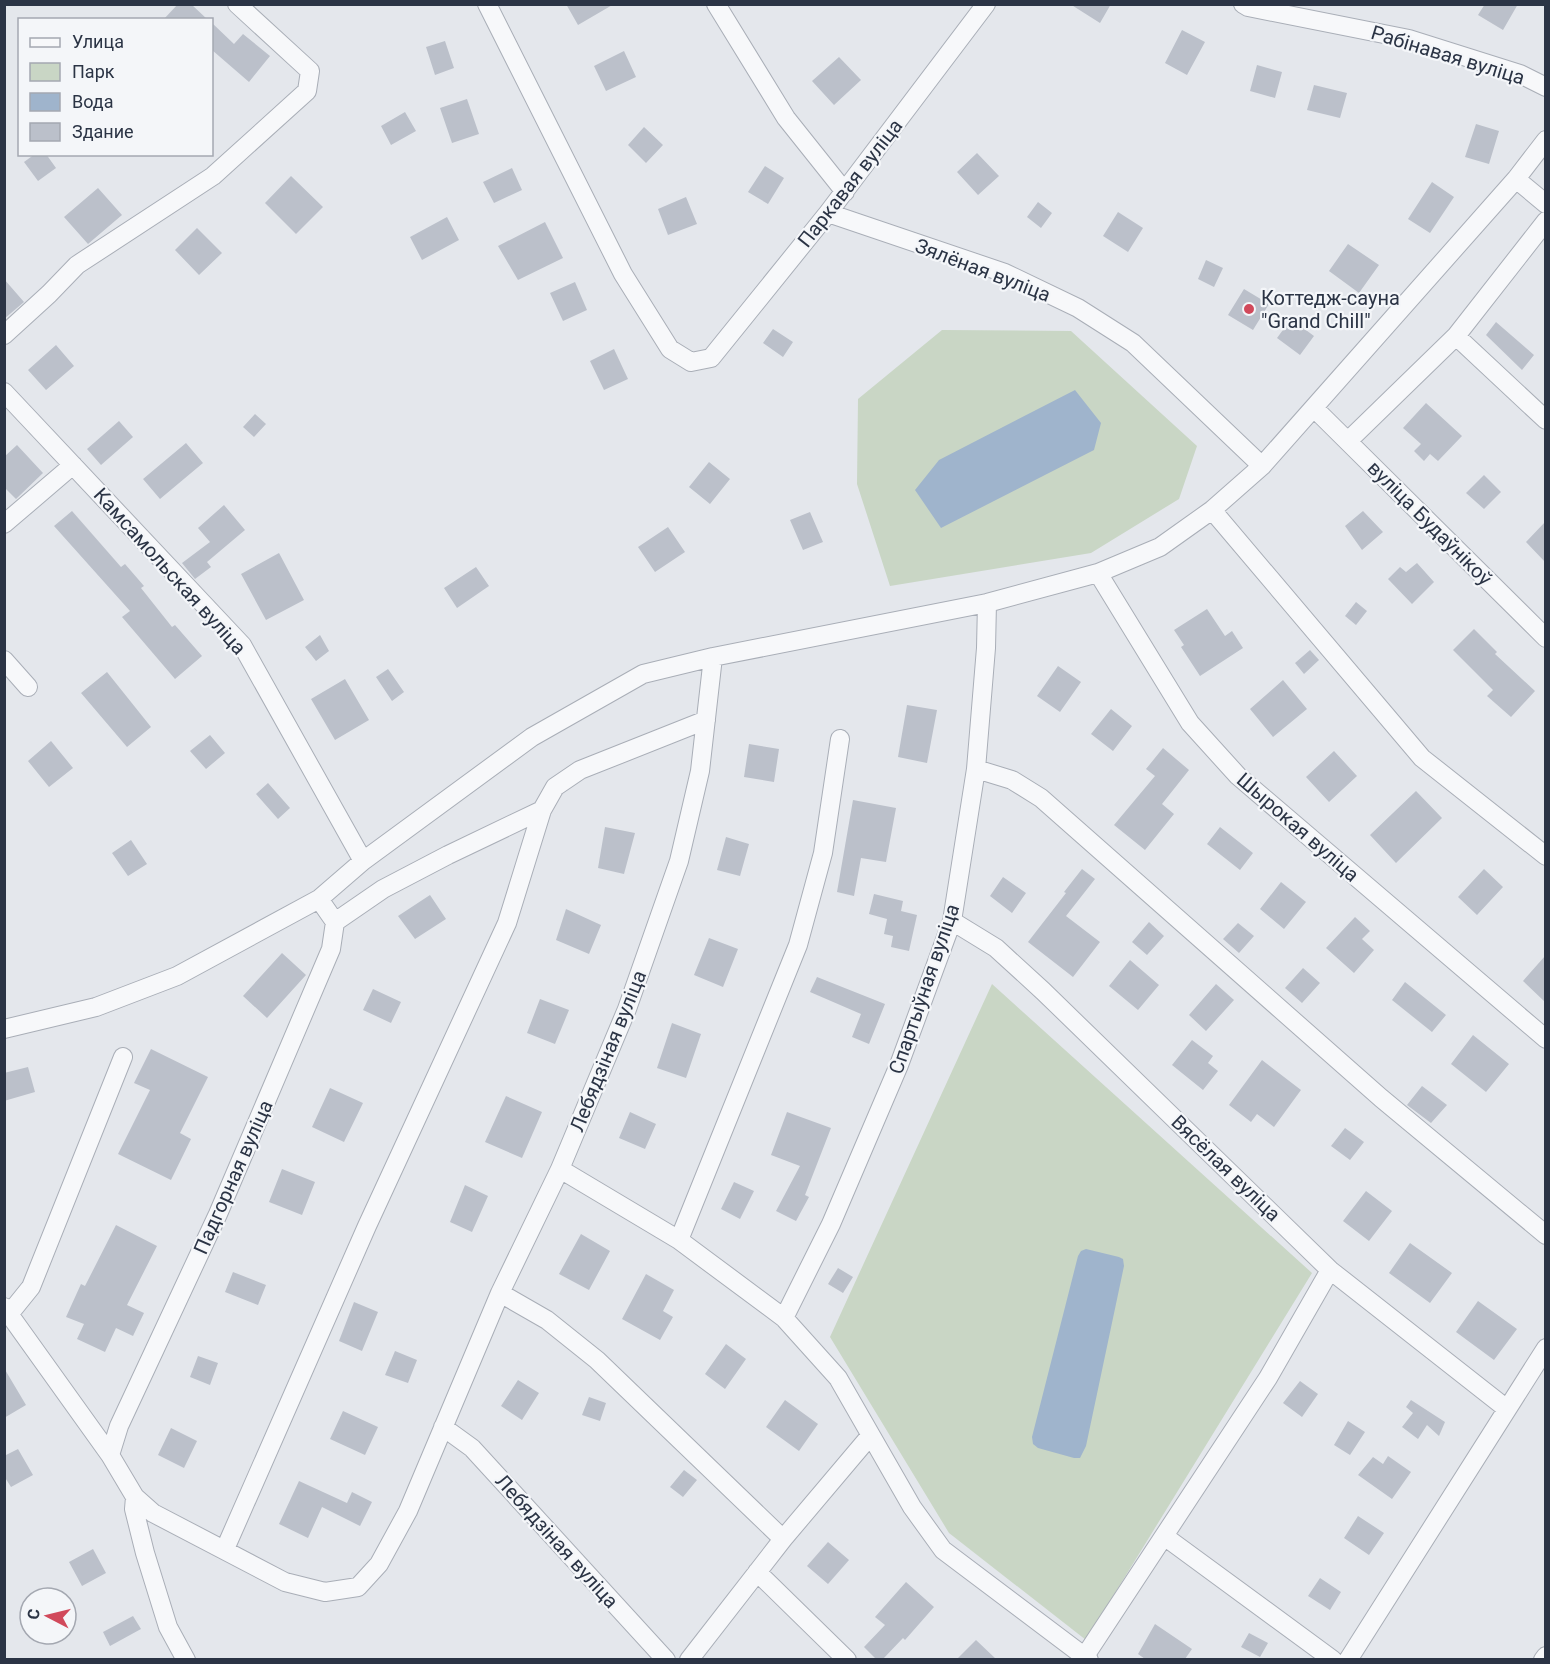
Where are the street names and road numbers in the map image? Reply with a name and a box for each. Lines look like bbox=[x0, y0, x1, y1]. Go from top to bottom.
street label: Рабінавая вуліца bbox=[1368, 20, 1528, 90]
street label: Паркавая вуліца bbox=[793, 114, 907, 252]
street label: Зялёная вуліца bbox=[912, 233, 1054, 307]
street label: вуліца Будаўнікоў bbox=[1363, 456, 1498, 591]
street label: Камсамольская вуліца bbox=[89, 483, 251, 659]
street label: Шырокая вуліца bbox=[1232, 767, 1364, 887]
street label: Спартыўная вуліца bbox=[884, 901, 964, 1077]
street label: Лебядзіная вуліца bbox=[565, 967, 651, 1135]
street label: Падгорная вуліца bbox=[188, 1096, 278, 1258]
street label: Вясёлая вуліца bbox=[1166, 1110, 1286, 1226]
street label: Лебядзіная вуліца bbox=[491, 1469, 623, 1613]

